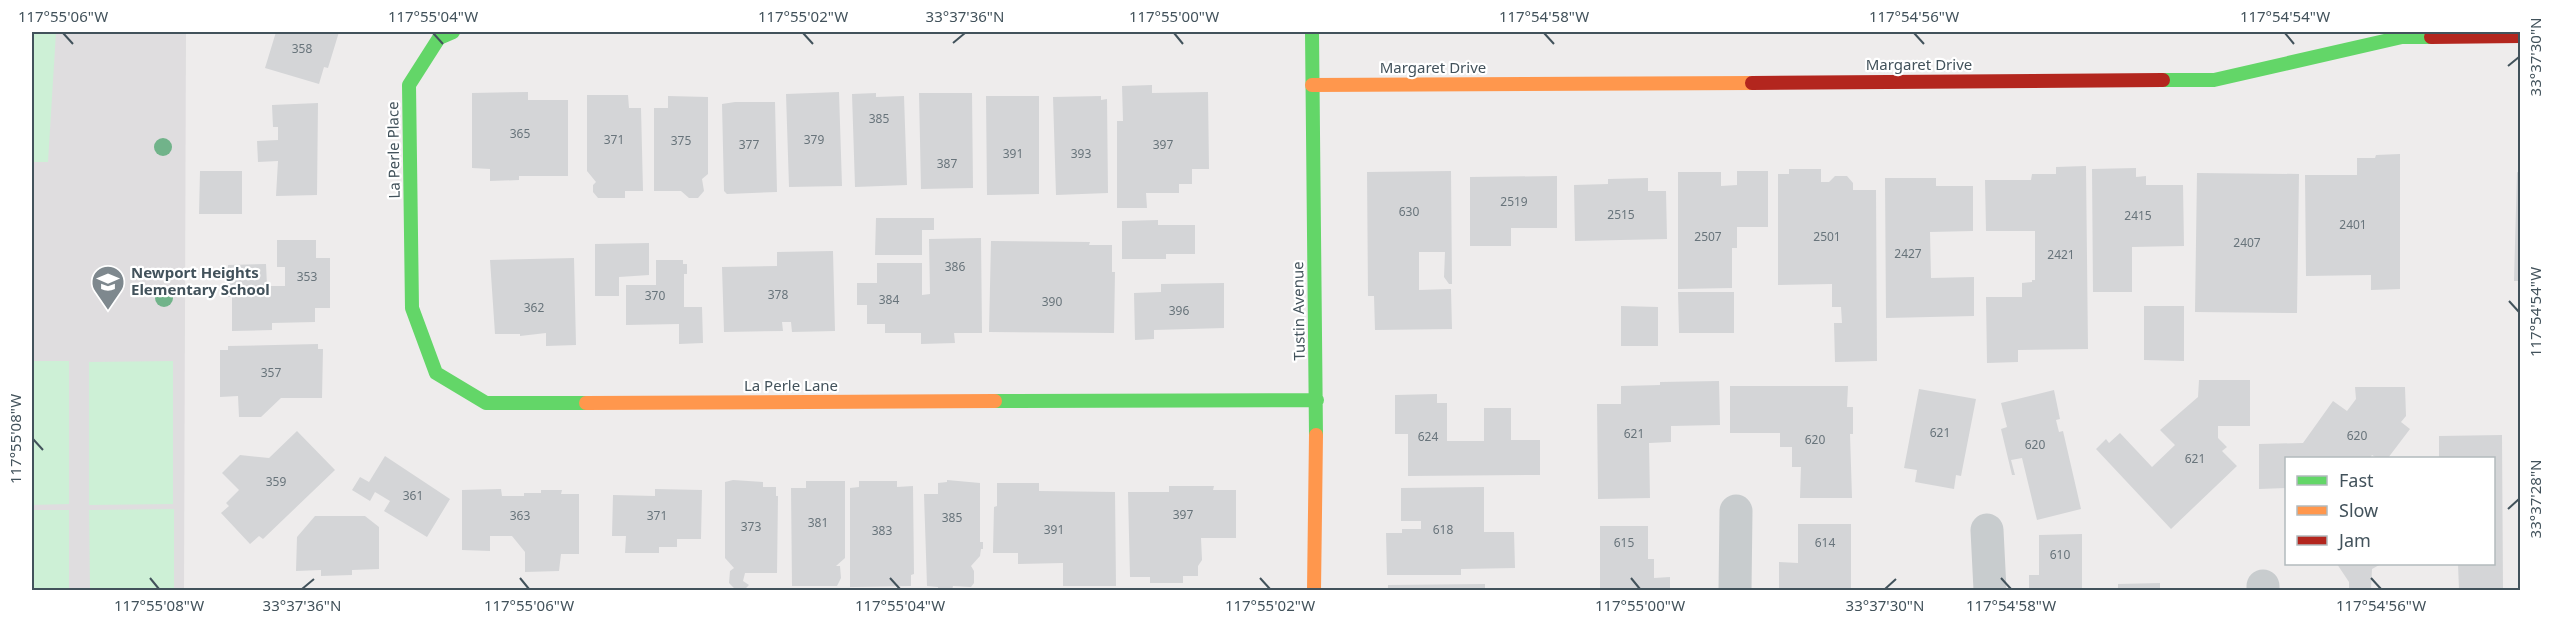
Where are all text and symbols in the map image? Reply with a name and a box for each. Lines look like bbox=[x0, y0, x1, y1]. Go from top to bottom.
text: 117°55'06"W bbox=[18, 6, 108, 26]
text: 117°55'04"W bbox=[388, 6, 478, 26]
text: 117°55'02"W bbox=[758, 6, 848, 26]
text: 33°37'36"N bbox=[926, 6, 1004, 26]
text: 117°55'00"W bbox=[1129, 6, 1219, 26]
text: 117°54'58"W bbox=[1499, 6, 1589, 26]
text: 117°54'56"W bbox=[1869, 6, 1959, 26]
text: 117°54'54"W bbox=[2240, 6, 2330, 26]
text: 33°37'30"N bbox=[2525, 18, 2545, 96]
house number: 358 bbox=[292, 40, 312, 57]
street label: Margaret Drive bbox=[1866, 54, 1972, 74]
street label: Margaret Drive bbox=[1380, 57, 1486, 77]
street label: La Perle Place bbox=[382, 101, 404, 199]
house number: 385 bbox=[869, 110, 889, 127]
house number: 365 bbox=[510, 125, 530, 142]
house number: 371 bbox=[604, 131, 624, 148]
house number: 379 bbox=[804, 131, 824, 148]
house number: 375 bbox=[671, 132, 691, 149]
house number: 377 bbox=[739, 136, 759, 153]
house number: 397 bbox=[1153, 136, 1173, 153]
house number: 391 bbox=[1003, 145, 1023, 162]
house number: 393 bbox=[1071, 145, 1091, 162]
house number: 387 bbox=[937, 155, 957, 172]
house number: 2519 bbox=[1500, 193, 1528, 210]
house number: 630 bbox=[1399, 203, 1419, 220]
house number: 2515 bbox=[1607, 206, 1635, 223]
house number: 2415 bbox=[2124, 207, 2152, 224]
house number: 2401 bbox=[2339, 216, 2367, 233]
house number: 2507 bbox=[1694, 228, 1722, 245]
house number: 2501 bbox=[1813, 228, 1841, 245]
house number: 2407 bbox=[2233, 234, 2261, 251]
house number: 2427 bbox=[1894, 245, 1922, 262]
house number: 2421 bbox=[2047, 246, 2075, 263]
house number: 386 bbox=[945, 258, 965, 275]
street label: Tustin Avenue bbox=[1287, 261, 1309, 361]
place label: Newport Heights Elementary School bbox=[131, 262, 270, 299]
school or university icon: Newport Heights Elementary School bbox=[90, 264, 126, 311]
text: 117°54'54"W bbox=[2525, 267, 2545, 357]
house number: 353 bbox=[297, 268, 317, 285]
house number: 378 bbox=[768, 286, 788, 303]
house number: 370 bbox=[645, 287, 665, 304]
house number: 384 bbox=[879, 291, 899, 308]
house number: 390 bbox=[1042, 293, 1062, 310]
house number: 362 bbox=[524, 299, 544, 316]
house number: 396 bbox=[1169, 302, 1189, 319]
house number: 357 bbox=[261, 364, 281, 381]
street label: La Perle Lane bbox=[744, 375, 838, 395]
text: 117°55'08"W bbox=[5, 394, 25, 484]
house number: 621 bbox=[1930, 424, 1950, 441]
house number: 621 bbox=[1624, 425, 1644, 442]
house number: 620 bbox=[2347, 427, 2367, 444]
house number: 624 bbox=[1418, 428, 1438, 445]
house number: 620 bbox=[1805, 431, 1825, 448]
house number: 620 bbox=[2025, 436, 2045, 453]
house number: 621 bbox=[2185, 450, 2205, 467]
legend bbox=[2285, 457, 2495, 565]
text: 33°37'28"N bbox=[2525, 460, 2545, 538]
text: Fast bbox=[2339, 468, 2374, 492]
house number: 359 bbox=[266, 473, 286, 490]
house number: 361 bbox=[403, 487, 423, 504]
text: Slow bbox=[2339, 498, 2378, 522]
house number: 397 bbox=[1173, 506, 1193, 523]
house number: 363 bbox=[510, 507, 530, 524]
house number: 371 bbox=[647, 507, 667, 524]
house number: 385 bbox=[942, 509, 962, 526]
house number: 381 bbox=[808, 514, 828, 531]
house number: 373 bbox=[741, 518, 761, 535]
house number: 391 bbox=[1044, 521, 1064, 538]
house number: 618 bbox=[1433, 521, 1453, 538]
house number: 383 bbox=[872, 522, 892, 539]
text: Jam bbox=[2337, 528, 2371, 552]
house number: 615 bbox=[1614, 534, 1634, 551]
house number: 614 bbox=[1815, 534, 1835, 551]
house number: 610 bbox=[2050, 546, 2070, 563]
text: 117°55'08"W bbox=[114, 595, 204, 615]
text: 33°37'36"N bbox=[263, 595, 341, 615]
text: 117°55'06"W bbox=[484, 595, 574, 615]
text: 117°55'04"W bbox=[855, 595, 945, 615]
text: 117°55'02"W bbox=[1225, 595, 1315, 615]
text: 117°55'00"W bbox=[1595, 595, 1685, 615]
text: 33°37'30"N bbox=[1846, 595, 1924, 615]
text: 117°54'58"W bbox=[1966, 595, 2056, 615]
text: 117°54'56"W bbox=[2336, 595, 2426, 615]

